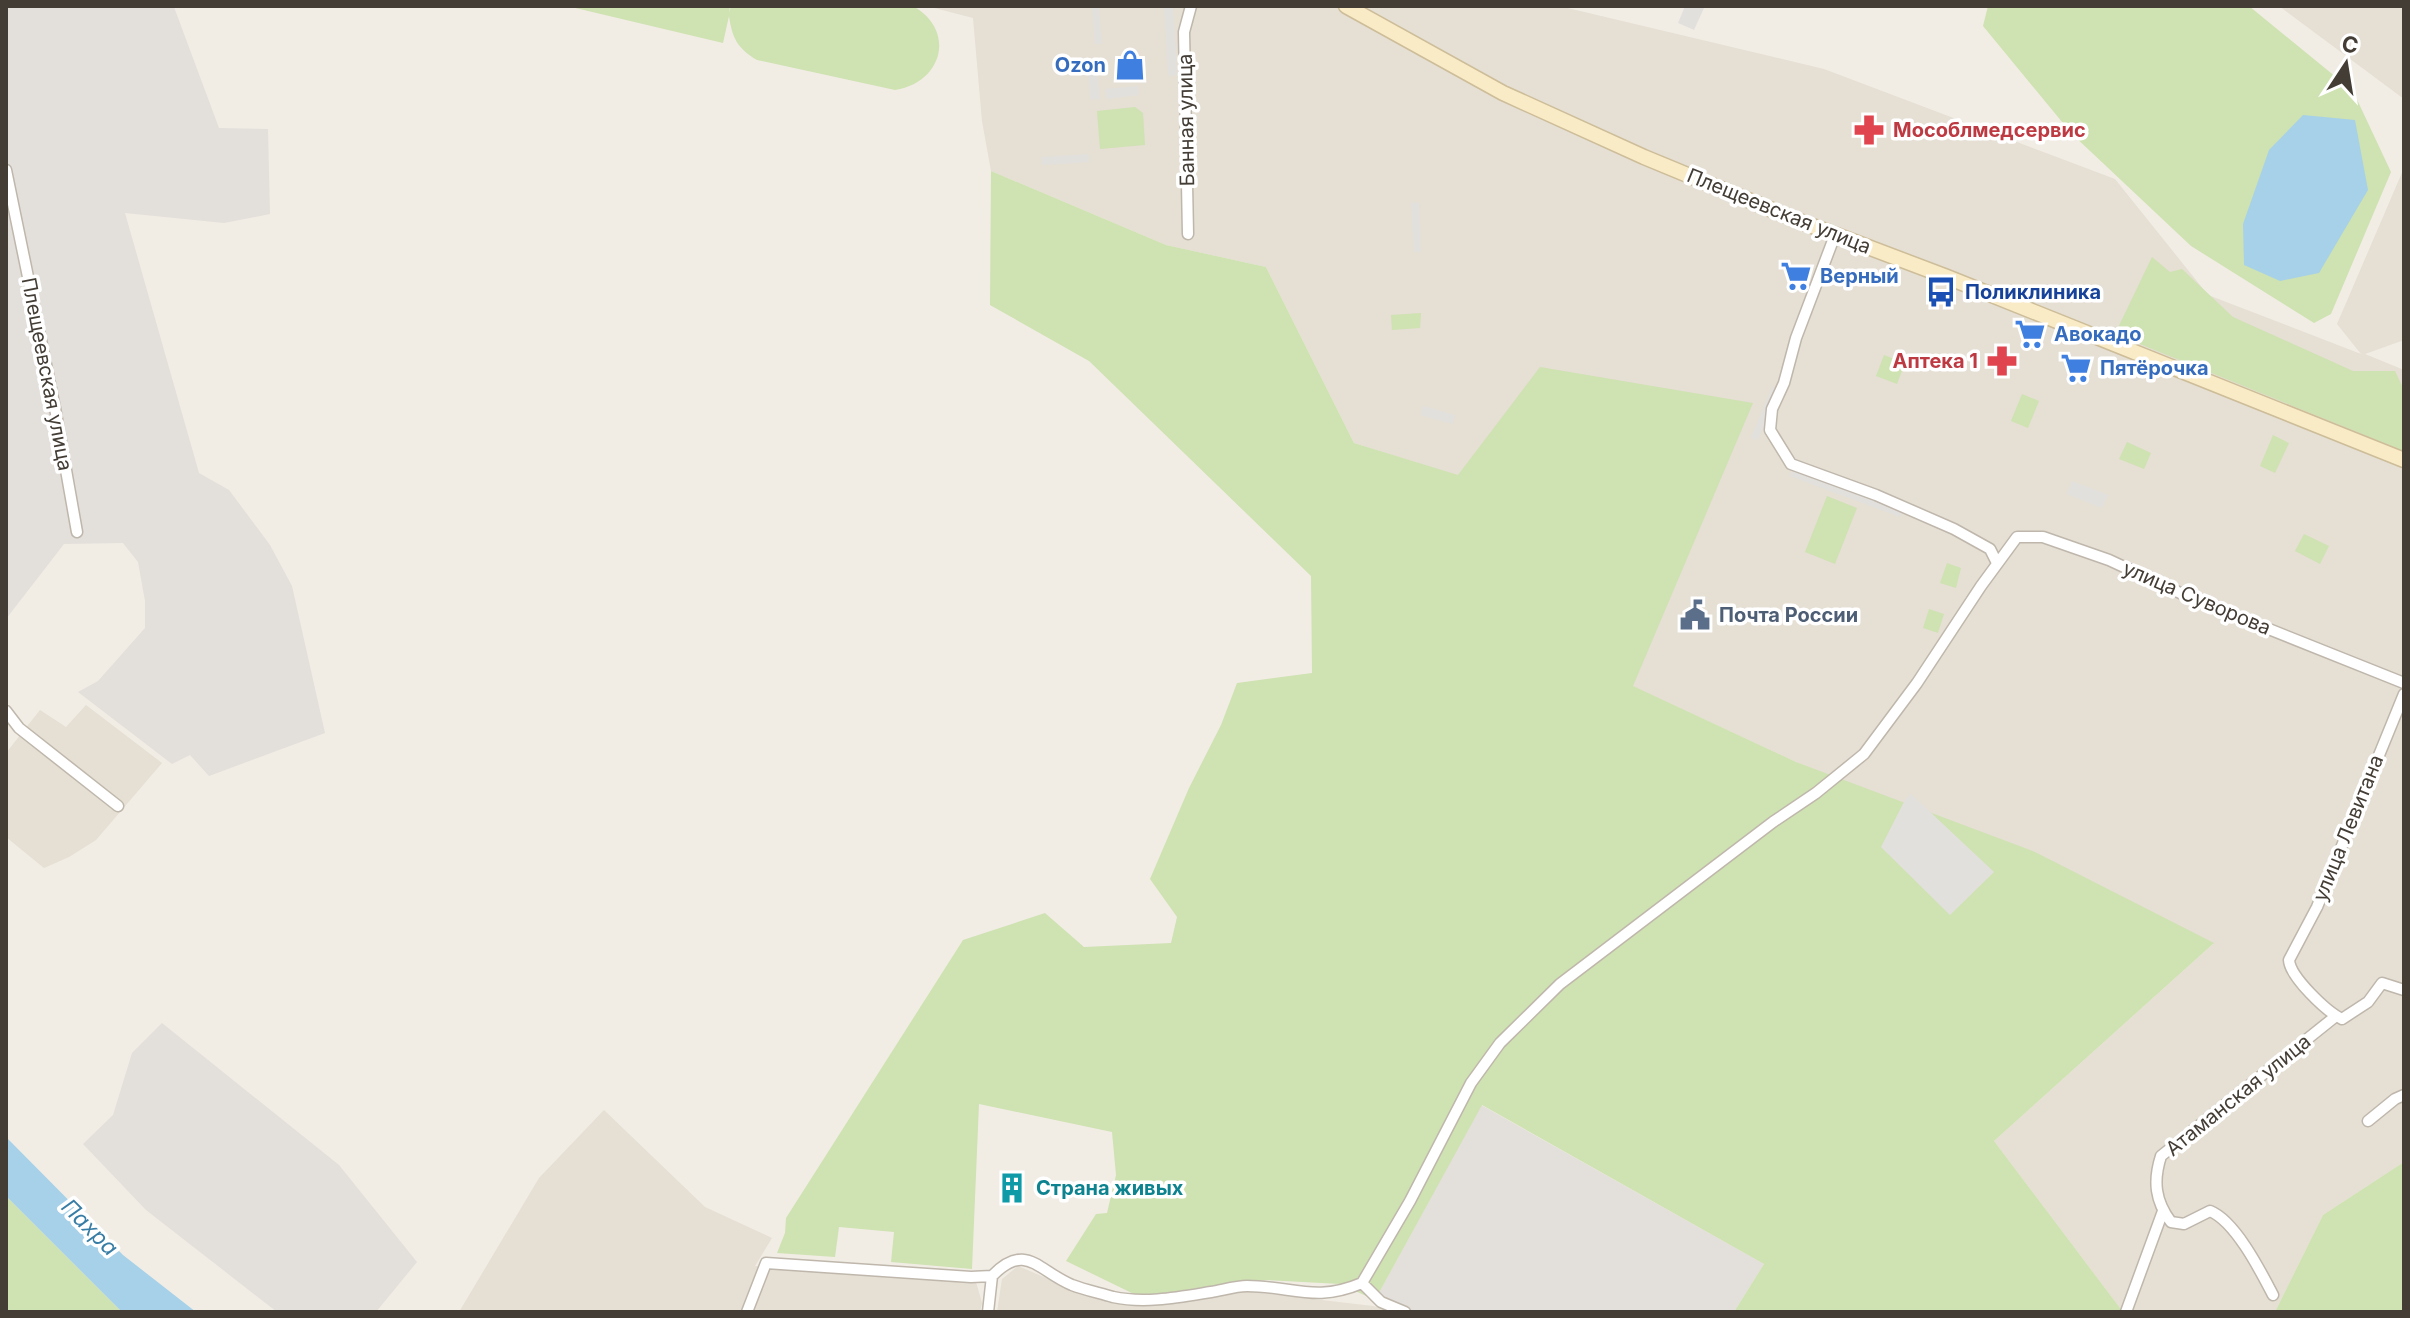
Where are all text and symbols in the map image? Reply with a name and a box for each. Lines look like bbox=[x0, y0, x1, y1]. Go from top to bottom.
north arrow bbox=[2306, 24, 2386, 104]
text: С bbox=[2339, 30, 2361, 59]
shop icon: Ozon bbox=[1113, 48, 1147, 82]
place label: Ozon bbox=[1055, 53, 1106, 77]
street label: Банная улица bbox=[1173, 54, 1199, 186]
pharmacy icon: Мособлмедсервис bbox=[1852, 113, 1886, 147]
place label: Мособлмедсервис bbox=[1893, 118, 2086, 142]
street label: Плещеевская улица bbox=[1684, 163, 1874, 259]
supermarket icon: Верный bbox=[1779, 259, 1813, 293]
place label: Верный bbox=[1820, 264, 1899, 288]
street label: Плещеевская улица bbox=[16, 275, 78, 473]
bus stop icon: Поликлиника bbox=[1924, 275, 1958, 309]
place label: Поликлиника bbox=[1965, 280, 2101, 304]
supermarket icon: Авокадо bbox=[2013, 317, 2047, 351]
place label: Авокадо bbox=[2054, 322, 2142, 346]
pharmacy icon: Аптека 1 bbox=[1985, 344, 2019, 378]
place label: Аптека 1 bbox=[1893, 349, 1978, 373]
supermarket icon: Пятёрочка bbox=[2059, 351, 2093, 385]
place label: Пятёрочка bbox=[2100, 356, 2209, 380]
street label: улица Суворова bbox=[2119, 556, 2275, 640]
public building icon: Почта России bbox=[1678, 598, 1712, 632]
place label: Почта России bbox=[1719, 603, 1858, 627]
street label: улица Левитана bbox=[2308, 751, 2388, 905]
street label: Атаманская улица bbox=[2161, 1029, 2315, 1161]
building icon: Страна живых bbox=[995, 1171, 1029, 1205]
place label: Страна живых bbox=[1036, 1176, 1184, 1200]
water label: Пахра bbox=[56, 1193, 124, 1261]

